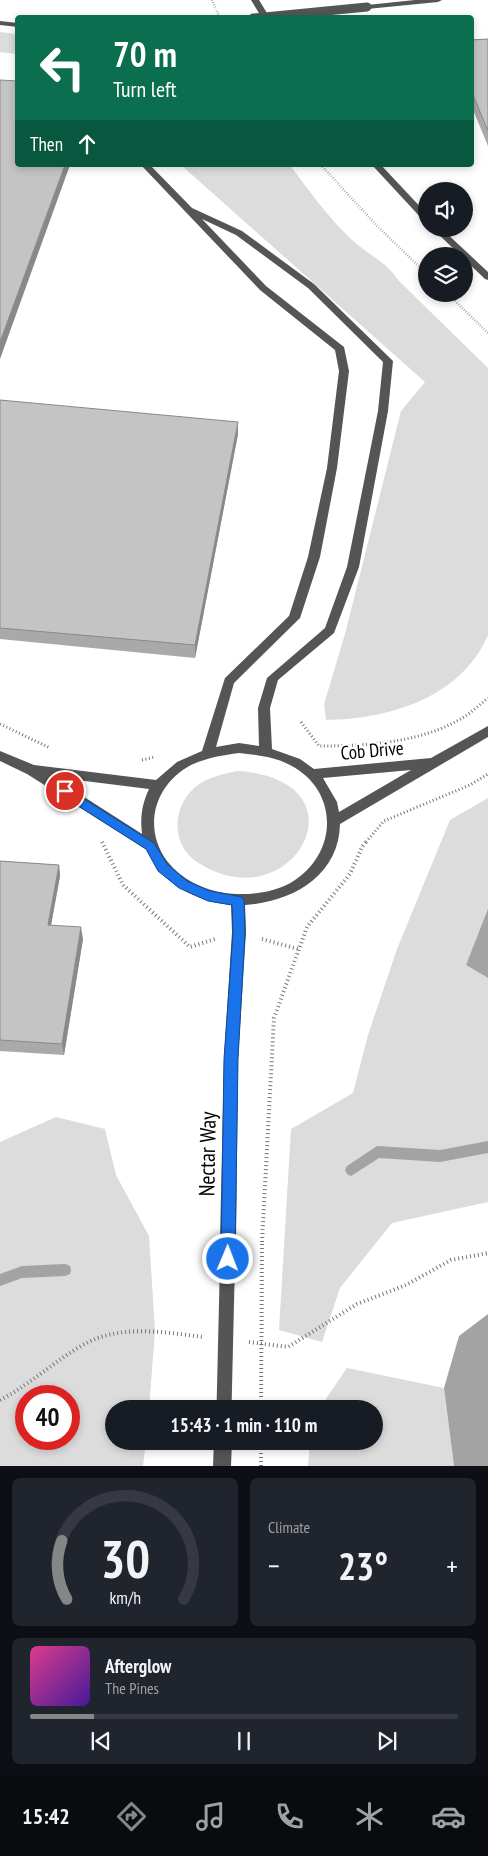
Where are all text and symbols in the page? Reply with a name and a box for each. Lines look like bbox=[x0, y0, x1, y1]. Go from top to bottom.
text: 70 m bbox=[113, 31, 177, 77]
icon: left bbox=[30, 35, 95, 100]
text: Turn left bbox=[113, 75, 177, 103]
icon: ahead bbox=[73, 130, 101, 158]
text: Then bbox=[30, 132, 63, 156]
map controls bbox=[418, 182, 473, 302]
button: sound bbox=[418, 182, 473, 237]
button: layers bbox=[418, 247, 473, 302]
street label: Cob Drive bbox=[339, 735, 405, 765]
pin bbox=[44, 770, 86, 812]
icon: arrive bbox=[51, 777, 79, 805]
street label: Nectar Way bbox=[192, 1111, 222, 1197]
position arrow bbox=[201, 1232, 253, 1284]
speed limit sign: 40 bbox=[15, 1385, 80, 1450]
text: 15:43 · 1 min · 110 m bbox=[171, 1413, 317, 1437]
text: Climate bbox=[268, 1517, 310, 1537]
text: 30 bbox=[100, 1525, 150, 1592]
text: 23° bbox=[338, 1541, 388, 1590]
text: − bbox=[268, 1547, 280, 1584]
text: + bbox=[446, 1547, 458, 1584]
text: km/h bbox=[109, 1586, 141, 1609]
text: Afterglow bbox=[105, 1654, 171, 1678]
text: The Pines bbox=[105, 1678, 159, 1698]
icon: previous bbox=[87, 1727, 115, 1755]
icon: pause bbox=[230, 1727, 258, 1755]
icon: next bbox=[373, 1727, 401, 1755]
icon: directions bbox=[114, 1799, 149, 1834]
icon: music bbox=[193, 1799, 228, 1834]
icon: phone bbox=[272, 1799, 307, 1834]
icon: climate bbox=[352, 1799, 387, 1834]
icon: car bbox=[431, 1799, 466, 1834]
text: 15:42 bbox=[22, 1802, 70, 1830]

